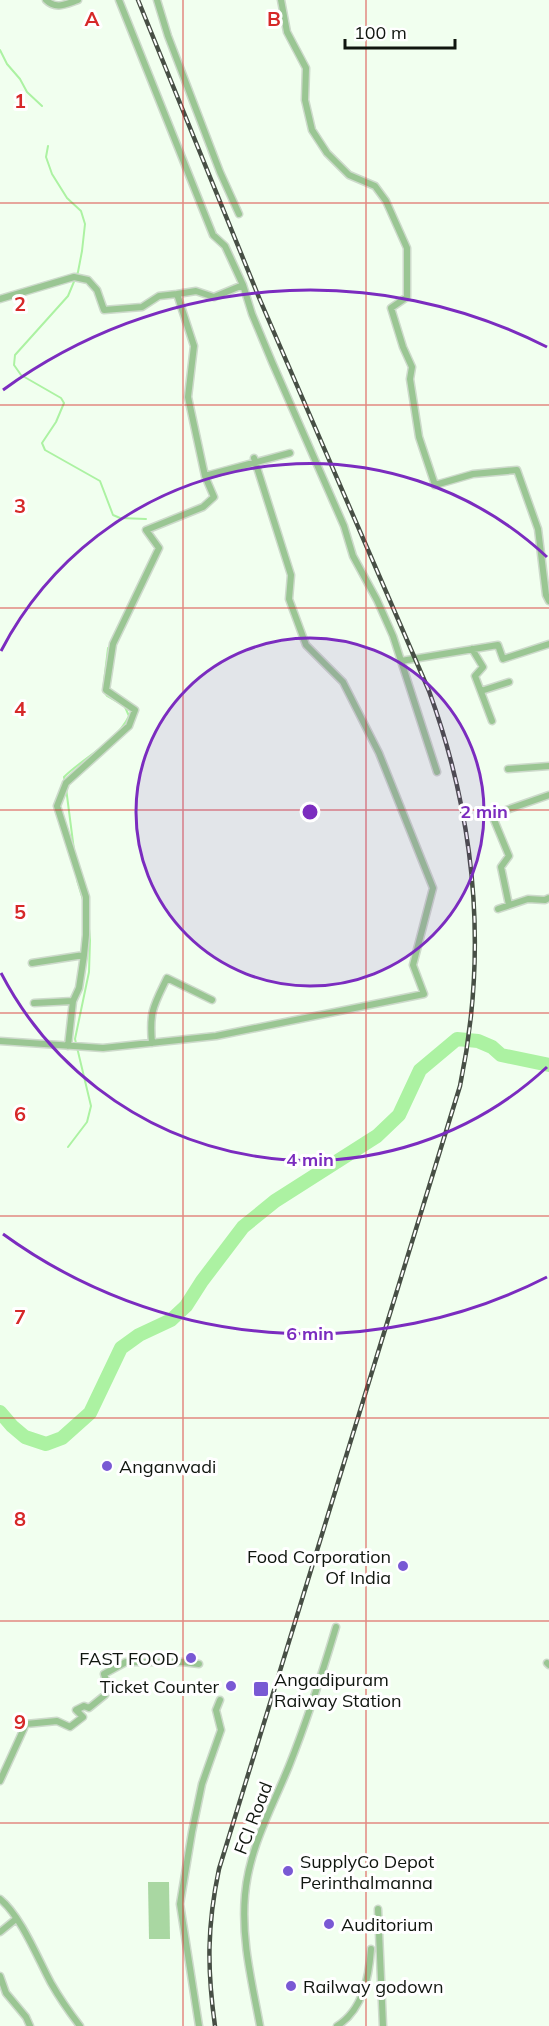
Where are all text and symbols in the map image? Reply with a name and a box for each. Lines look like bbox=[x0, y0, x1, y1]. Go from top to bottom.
text: A bbox=[85, 6, 100, 31]
text: B bbox=[267, 6, 281, 31]
scale bar bbox=[345, 12, 454, 50]
text: 100 m bbox=[354, 21, 407, 44]
text: 1 bbox=[14, 88, 26, 113]
text: 2 bbox=[14, 291, 26, 316]
text: 3 bbox=[14, 493, 26, 518]
text: 4 bbox=[14, 696, 26, 721]
text: 2 min bbox=[460, 800, 508, 823]
centre of rings bbox=[300, 802, 320, 822]
text: 5 bbox=[14, 899, 26, 924]
text: 6 bbox=[14, 1101, 26, 1126]
text: 4 min bbox=[286, 1148, 334, 1171]
text: 7 bbox=[14, 1304, 26, 1329]
text: 6 min bbox=[286, 1322, 334, 1345]
place label: Anganwadi bbox=[119, 1455, 216, 1478]
marker: Anganwadi bbox=[100, 1459, 114, 1473]
text: 8 bbox=[14, 1506, 26, 1531]
place label: Food Corporation Of India bbox=[247, 1545, 391, 1589]
marker: Food Corporation Of India bbox=[396, 1559, 410, 1573]
place label: FAST FOOD bbox=[79, 1647, 179, 1670]
marker: FAST FOOD bbox=[184, 1651, 198, 1665]
place label: Angadipuram Raiway Station bbox=[274, 1668, 402, 1712]
place label: Ticket Counter bbox=[100, 1675, 219, 1698]
marker: Ticket Counter bbox=[224, 1679, 238, 1693]
marker: Angadipuram Raiway Station bbox=[252, 1680, 270, 1698]
text: 9 bbox=[14, 1709, 26, 1734]
street label: FCI Road bbox=[229, 1779, 277, 1857]
place label: SupplyCo Depot Perinthalmanna bbox=[300, 1850, 434, 1894]
marker: SupplyCo Depot Perinthalmanna bbox=[281, 1864, 295, 1878]
place label: Auditorium bbox=[341, 1913, 433, 1936]
marker: Auditorium bbox=[322, 1917, 336, 1931]
place label: Railway godown bbox=[303, 1975, 444, 1998]
marker: Railway godown bbox=[284, 1979, 298, 1993]

